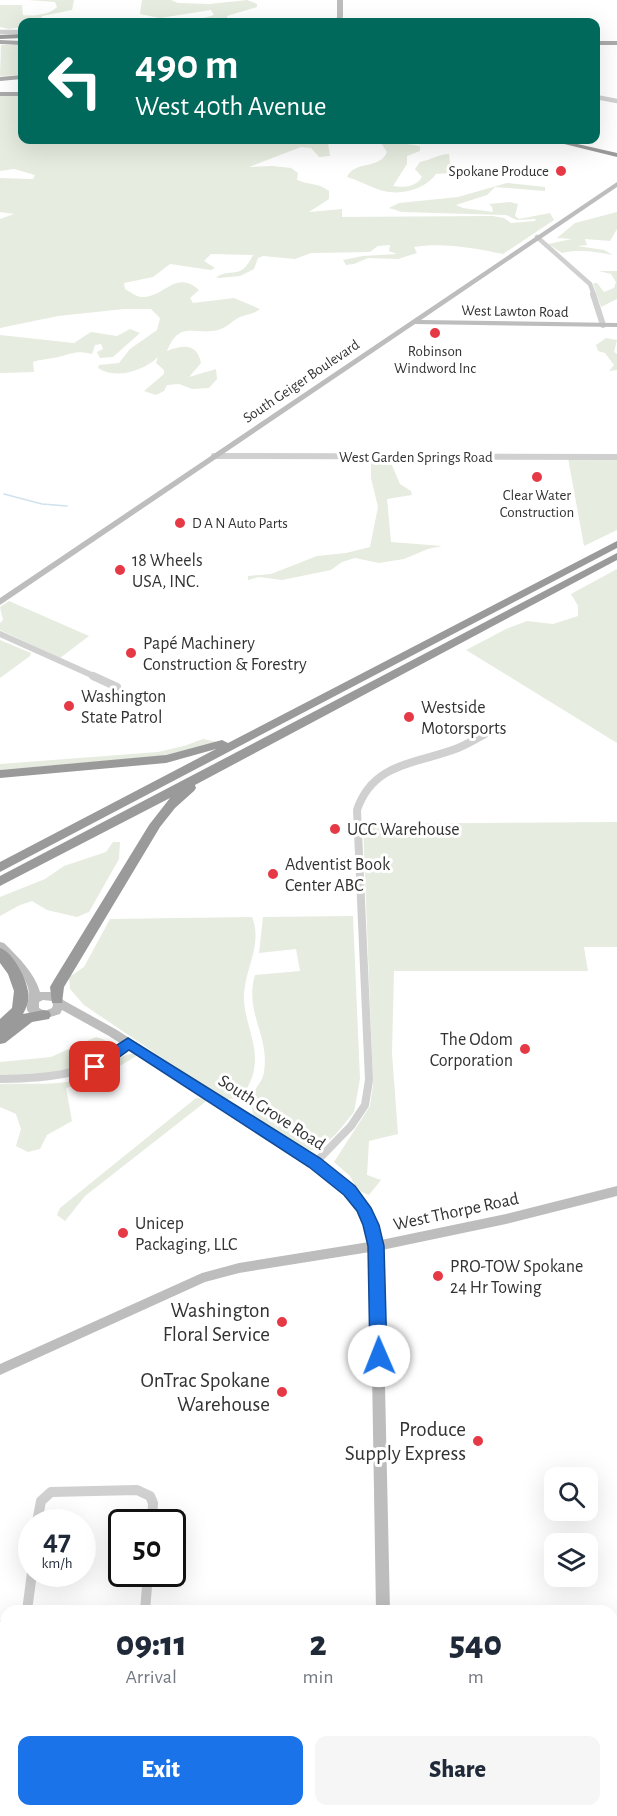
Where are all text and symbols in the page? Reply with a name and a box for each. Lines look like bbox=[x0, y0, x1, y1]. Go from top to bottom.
icon: left bbox=[36, 42, 114, 120]
text: 490 m bbox=[135, 44, 239, 86]
text: West 40th Avenue bbox=[135, 93, 326, 120]
place label: Spokane Produce bbox=[449, 164, 549, 179]
marker: Spokane Produce bbox=[554, 164, 568, 178]
street label: West Lawton Road bbox=[461, 303, 569, 320]
marker: Robinson Windword Inc bbox=[428, 326, 442, 340]
street label: South Geiger Boulevard bbox=[240, 337, 362, 426]
place label: Robinson Windword Inc bbox=[394, 344, 476, 376]
street label: West Garden Springs Road bbox=[339, 450, 493, 465]
marker: Clear Water Construction bbox=[530, 470, 544, 484]
place label: Clear Water Construction bbox=[500, 488, 574, 520]
marker: D A N Auto Parts bbox=[173, 516, 187, 530]
place label: D A N Auto Parts bbox=[192, 516, 288, 531]
place label: 18 Wheels USA, INC. bbox=[132, 552, 203, 591]
marker: 18 Wheels USA, INC. bbox=[113, 563, 127, 577]
place label: Papé Machinery Construction & Forestry bbox=[143, 635, 307, 674]
marker: Papé Machinery Construction & Forestry bbox=[124, 646, 138, 660]
place label: Washington State Patrol bbox=[81, 688, 166, 727]
marker: Washington State Patrol bbox=[62, 699, 76, 713]
place label: Westside Motorsports bbox=[421, 699, 506, 738]
marker: Westside Motorsports bbox=[402, 710, 416, 724]
place label: UCC Warehouse bbox=[347, 821, 460, 839]
marker: UCC Warehouse bbox=[328, 822, 342, 836]
place label: Adventist Book Center ABC bbox=[285, 856, 391, 895]
marker: Adventist Book Center ABC bbox=[266, 867, 280, 881]
place label: The Odom Corporation bbox=[430, 1031, 513, 1070]
pin bbox=[69, 1041, 120, 1092]
marker: The Odom Corporation bbox=[518, 1042, 532, 1056]
icon: arrive bbox=[78, 1050, 111, 1083]
street label: South Grove Road bbox=[215, 1072, 328, 1154]
street label: West Thorpe Road bbox=[392, 1190, 521, 1234]
place label: Unicep Packaging, LLC bbox=[135, 1215, 237, 1254]
marker: Unicep Packaging, LLC bbox=[116, 1226, 130, 1240]
place label: PRO-TOW Spokane 24 Hr Towing bbox=[450, 1258, 583, 1297]
marker: PRO-TOW Spokane 24 Hr Towing bbox=[431, 1269, 445, 1283]
place label: Washington Floral Service bbox=[163, 1300, 270, 1345]
marker: Washington Floral Service bbox=[275, 1315, 289, 1329]
position arrow bbox=[347, 1324, 411, 1388]
place label: OnTrac Spokane Warehouse bbox=[140, 1370, 270, 1415]
marker: OnTrac Spokane Warehouse bbox=[275, 1385, 289, 1399]
place label: Produce Supply Express bbox=[345, 1419, 466, 1464]
marker: Produce Supply Express bbox=[471, 1434, 485, 1448]
map controls bbox=[544, 1467, 598, 1587]
button: search bbox=[544, 1467, 598, 1521]
speed limit sign: 50 bbox=[108, 1509, 186, 1587]
text: 47 bbox=[43, 1526, 71, 1556]
button: layers bbox=[544, 1533, 598, 1587]
text: km/h bbox=[42, 1556, 72, 1571]
text: 09:11 bbox=[116, 1626, 187, 1662]
text: 2 bbox=[309, 1626, 327, 1662]
text: 540 bbox=[449, 1626, 502, 1662]
text: Arrival bbox=[126, 1667, 177, 1687]
text: min bbox=[302, 1667, 334, 1687]
text: m bbox=[468, 1667, 484, 1687]
button: Exit bbox=[18, 1736, 303, 1805]
button: Share bbox=[315, 1736, 600, 1805]

